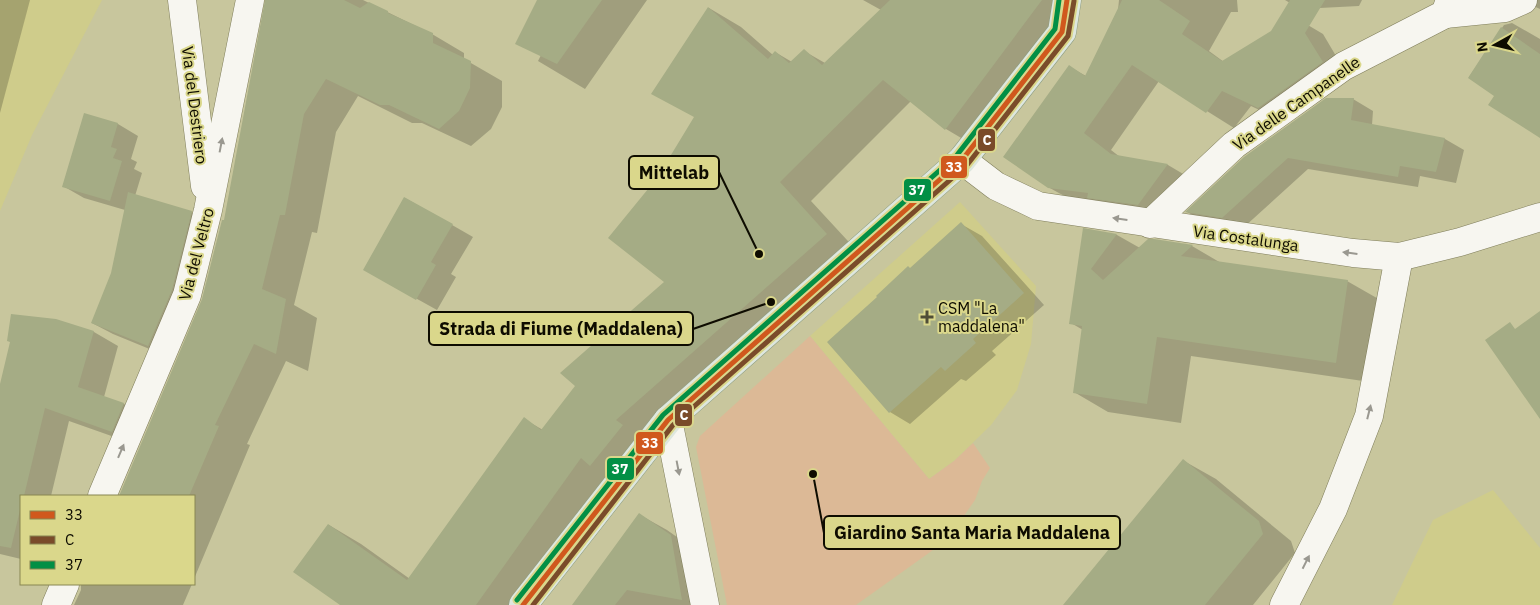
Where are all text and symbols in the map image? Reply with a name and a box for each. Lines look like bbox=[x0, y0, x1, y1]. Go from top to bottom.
north arrow bbox=[1470, 20, 1520, 70]
text: N bbox=[1473, 41, 1492, 53]
street label: Via del Destriero bbox=[178, 45, 212, 165]
street label: Via delle Campanelle bbox=[1228, 51, 1364, 154]
line badge: C bbox=[977, 128, 996, 152]
text: C bbox=[982, 131, 992, 149]
one-way arrow bbox=[217, 137, 225, 152]
line badge: 33 bbox=[940, 155, 968, 179]
callout: Mittelab bbox=[629, 156, 719, 189]
text: 33 bbox=[946, 158, 962, 176]
text: Mittelab bbox=[639, 161, 709, 184]
line badge: 37 bbox=[903, 178, 932, 202]
text: 37 bbox=[909, 181, 925, 199]
street label: Via del Veltro bbox=[174, 206, 218, 302]
one-way arrow bbox=[1112, 215, 1128, 223]
street label: Via Costalunga bbox=[1192, 221, 1300, 255]
one-way arrow bbox=[1342, 248, 1358, 256]
place label: CSM "La maddalena" bbox=[938, 298, 1025, 336]
marker: CSM "La maddalena" bbox=[920, 310, 934, 324]
callout: Strada di Fiume (Maddalena) bbox=[429, 312, 693, 345]
text: Strada di Fiume (Maddalena) bbox=[439, 317, 683, 340]
line badge: C bbox=[674, 403, 693, 427]
one-way arrow bbox=[1365, 405, 1373, 420]
text: C bbox=[679, 406, 689, 424]
line badge: 33 bbox=[635, 431, 664, 455]
text: 33 bbox=[642, 434, 658, 452]
one-way arrow bbox=[118, 444, 126, 458]
line badge: 37 bbox=[606, 457, 635, 481]
text: 37 bbox=[612, 460, 628, 478]
one-way arrow bbox=[674, 460, 682, 476]
legend bbox=[20, 495, 195, 585]
text: 33 bbox=[65, 505, 83, 524]
callout: Giardino Santa Maria Maddalena bbox=[824, 516, 1120, 549]
text: Giardino Santa Maria Maddalena bbox=[834, 521, 1110, 544]
text: C bbox=[65, 530, 74, 549]
one-way arrow bbox=[1302, 554, 1310, 569]
text: 37 bbox=[65, 555, 83, 574]

